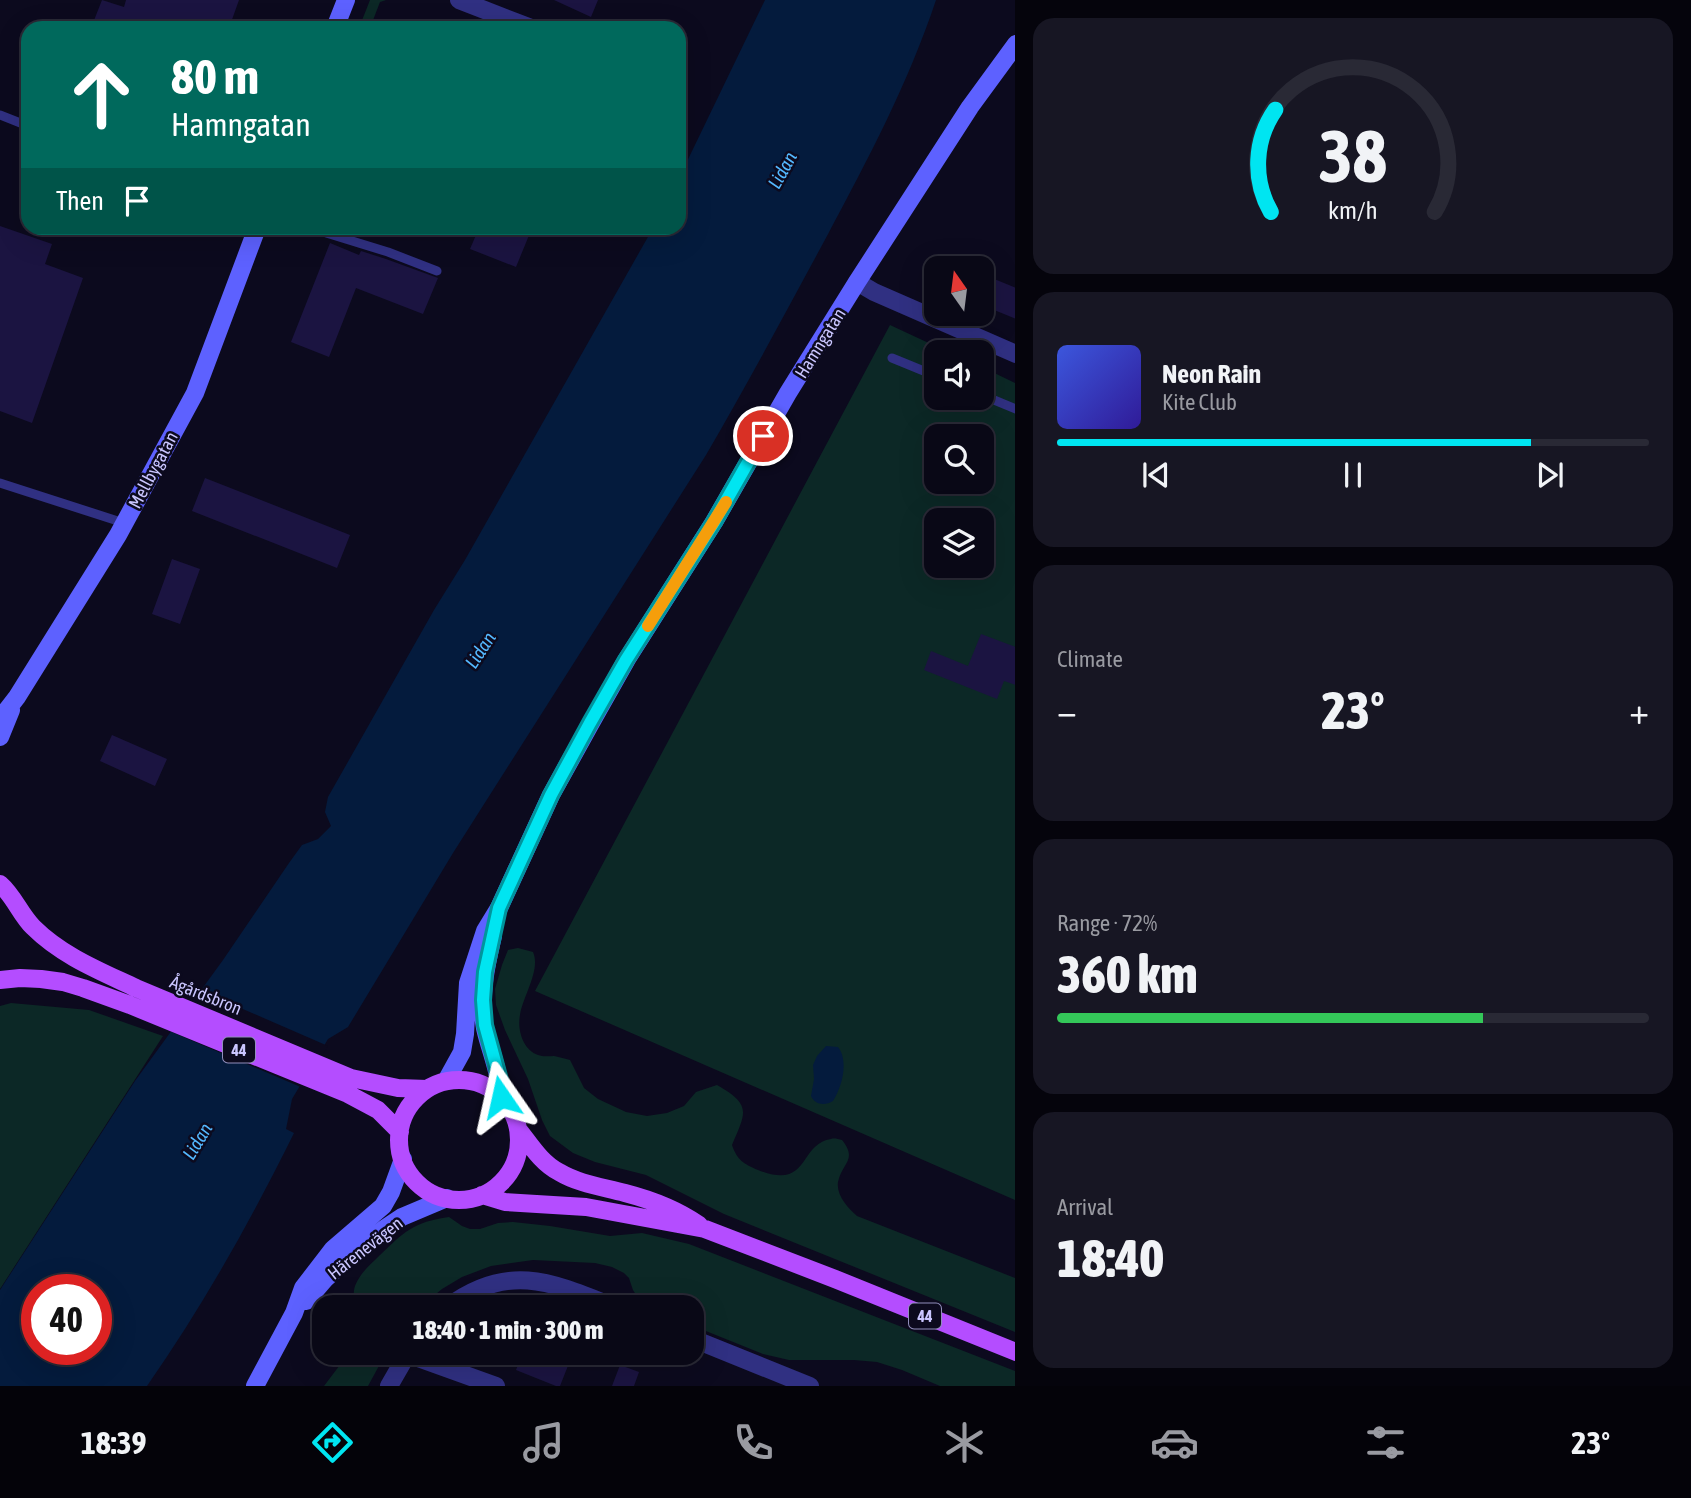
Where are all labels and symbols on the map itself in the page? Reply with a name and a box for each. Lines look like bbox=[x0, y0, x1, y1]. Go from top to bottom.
water label: Lidan bbox=[763, 148, 801, 192]
north arrow bbox=[924, 256, 994, 326]
street label: Hamngatan bbox=[790, 304, 850, 382]
pin bbox=[733, 406, 793, 466]
street label: Mellbygatan bbox=[124, 428, 182, 512]
water label: Lidan bbox=[460, 628, 500, 672]
street label: Ågårdsbron bbox=[167, 971, 245, 1019]
road number: 44 bbox=[223, 1038, 255, 1062]
position arrow bbox=[464, 1060, 538, 1134]
water label: Lidan bbox=[178, 1119, 216, 1163]
street label: Härenevägen bbox=[323, 1212, 407, 1284]
speed limit sign: 40 bbox=[21, 1274, 112, 1365]
road number: 44 bbox=[909, 1304, 941, 1328]

